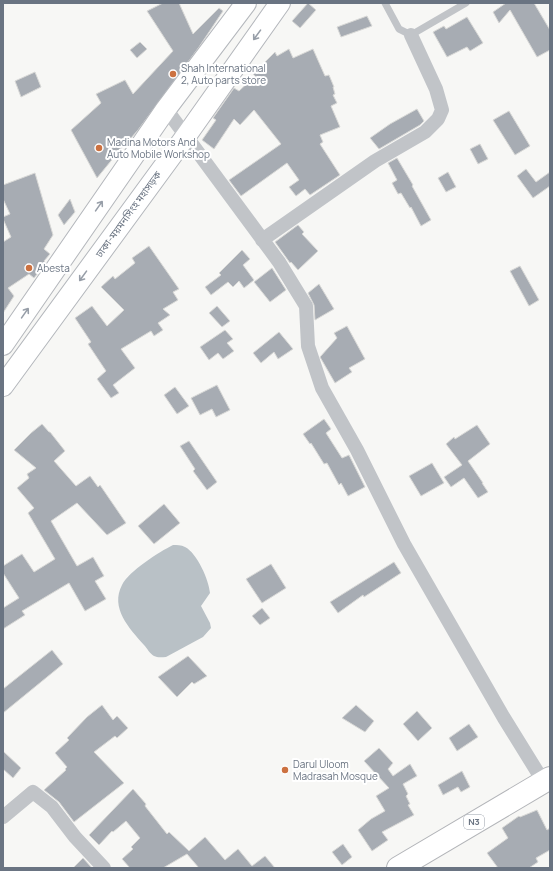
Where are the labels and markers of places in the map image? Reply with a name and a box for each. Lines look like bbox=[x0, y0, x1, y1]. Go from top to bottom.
place label: Shah International 2, Auto parts store bbox=[181, 61, 266, 87]
marker: Shah International 2, Auto parts store bbox=[168, 69, 178, 79]
place label: Madina Motors And Auto Mobile Workshop bbox=[107, 135, 210, 161]
marker: Madina Motors And Auto Mobile Workshop bbox=[94, 143, 104, 153]
place label: Abesta bbox=[37, 261, 70, 275]
marker: Abesta bbox=[24, 263, 34, 273]
place label: Darul Uloom Madrasah Mosque bbox=[293, 757, 378, 783]
marker: Darul Uloom Madrasah Mosque bbox=[280, 765, 290, 775]

